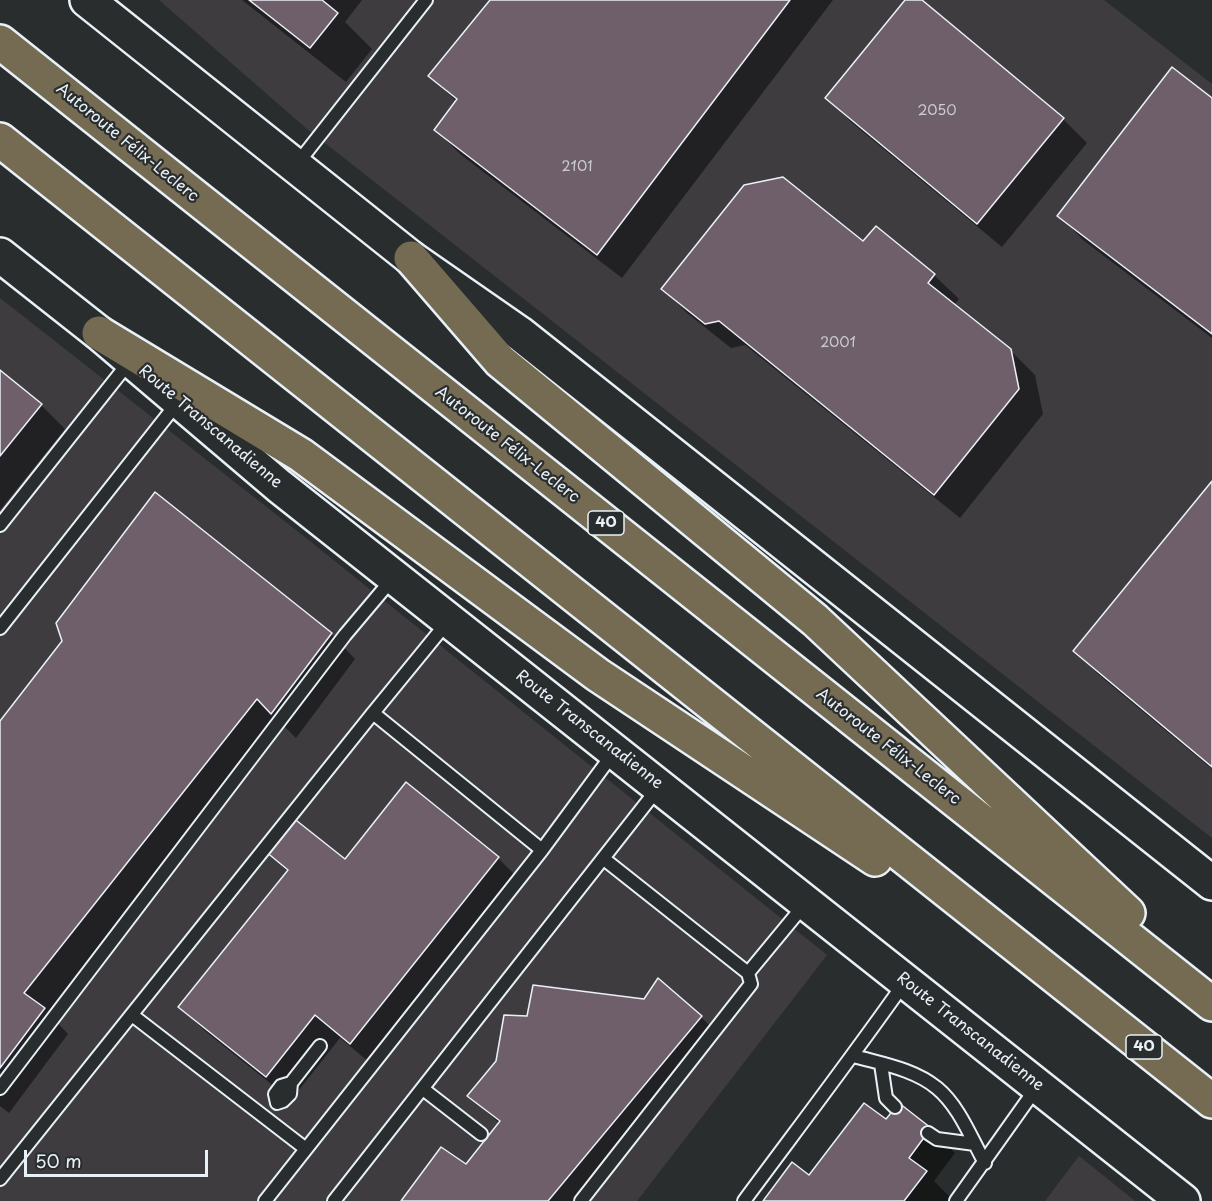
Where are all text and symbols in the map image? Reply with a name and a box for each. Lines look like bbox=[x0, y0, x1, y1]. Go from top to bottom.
street label: Autoroute Félix-Leclerc bbox=[52, 80, 202, 206]
house number: 2050 bbox=[917, 103, 957, 119]
house number: 2101 bbox=[562, 159, 592, 175]
house number: 2001 bbox=[820, 335, 856, 351]
street label: Route Transcanadienne bbox=[134, 361, 286, 493]
street label: Autoroute Félix-Leclerc bbox=[431, 383, 583, 507]
road number: 40 bbox=[588, 511, 624, 535]
street label: Route Transcanadienne bbox=[512, 667, 666, 793]
street label: Autoroute Félix-Leclerc bbox=[812, 685, 964, 809]
street label: Route Transcanadienne bbox=[893, 969, 1047, 1095]
road number: 40 bbox=[1126, 1035, 1162, 1059]
scale bar bbox=[27, 1138, 212, 1176]
text: 50 m bbox=[35, 1147, 82, 1174]

